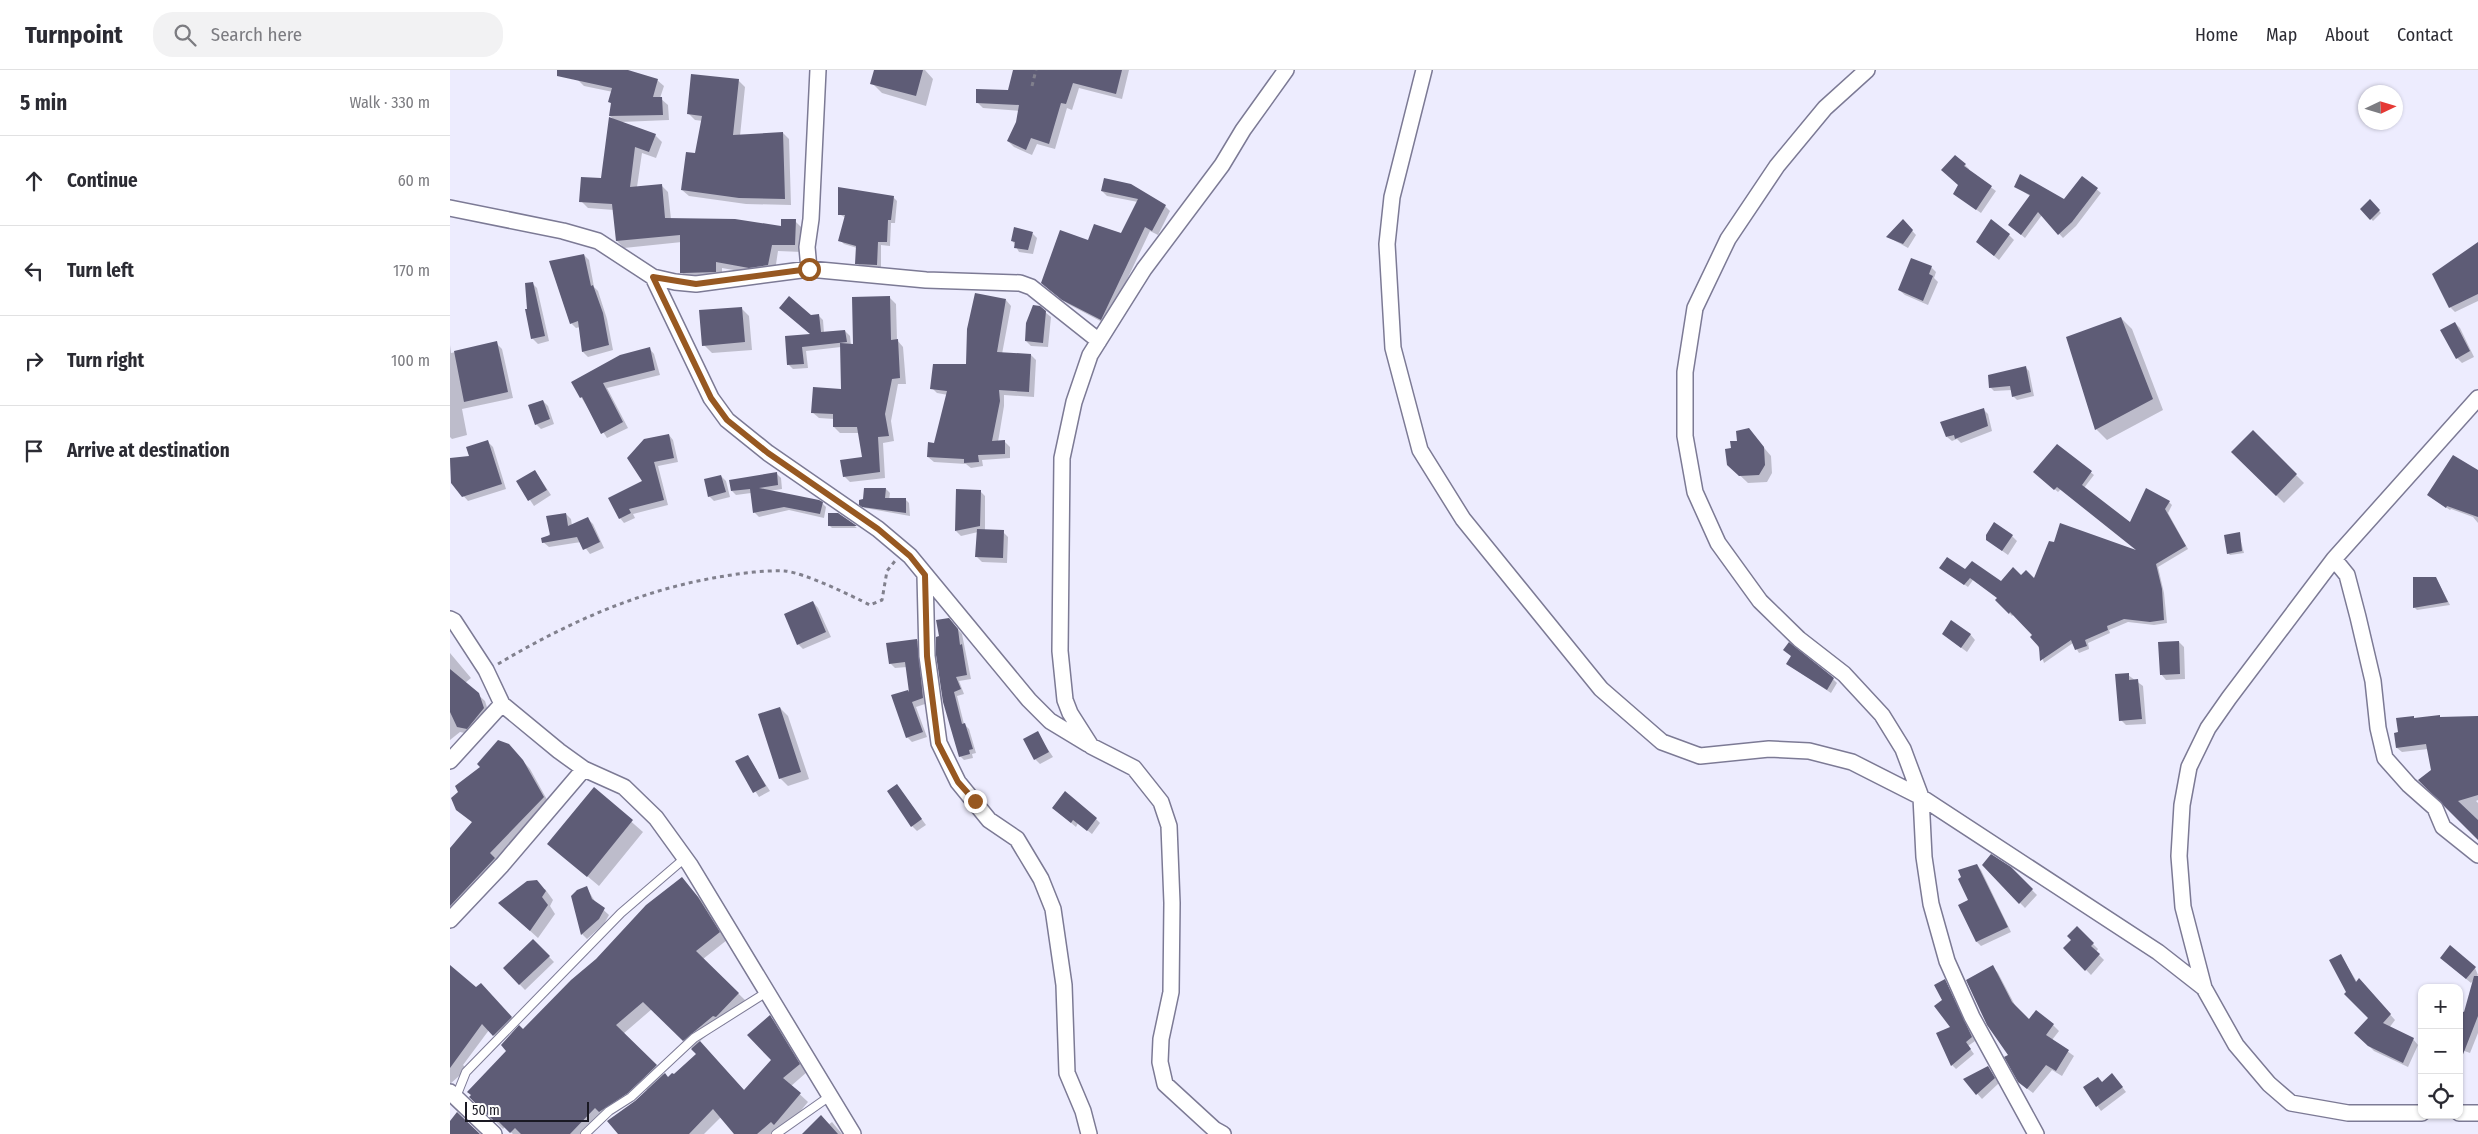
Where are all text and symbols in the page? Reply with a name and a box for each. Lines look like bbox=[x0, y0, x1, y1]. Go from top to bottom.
search box bbox=[153, 12, 503, 57]
text: Turnpoint bbox=[25, 21, 123, 49]
icon: search bbox=[171, 21, 199, 49]
text: Search here bbox=[211, 23, 302, 46]
text: Home bbox=[2195, 24, 2238, 46]
text: Map bbox=[2266, 24, 2297, 46]
text: About bbox=[2325, 24, 2369, 46]
text: Contact bbox=[2397, 24, 2453, 46]
north arrow bbox=[2358, 85, 2403, 130]
text: 5 min bbox=[20, 90, 67, 116]
text: Walk · 330 m bbox=[349, 93, 430, 112]
icon: ahead bbox=[20, 167, 48, 195]
text: Continue bbox=[67, 169, 138, 192]
text: 60 m bbox=[398, 171, 430, 190]
icon: left bbox=[20, 257, 48, 285]
route start bbox=[798, 258, 821, 281]
text: Turn left bbox=[67, 259, 134, 282]
text: 170 m bbox=[393, 261, 430, 280]
icon: right bbox=[20, 347, 48, 375]
text: Turn right bbox=[67, 349, 144, 372]
text: 100 m bbox=[391, 351, 430, 370]
icon: arrive bbox=[20, 437, 48, 465]
text: Arrive at destination bbox=[67, 439, 230, 462]
route end bbox=[964, 790, 987, 813]
map controls bbox=[2418, 984, 2463, 1119]
button: + bbox=[2418, 984, 2463, 1029]
button: − bbox=[2418, 1029, 2463, 1074]
button: locate bbox=[2418, 1074, 2463, 1119]
scale bar bbox=[465, 1099, 589, 1122]
text: 50 m bbox=[472, 1102, 500, 1119]

